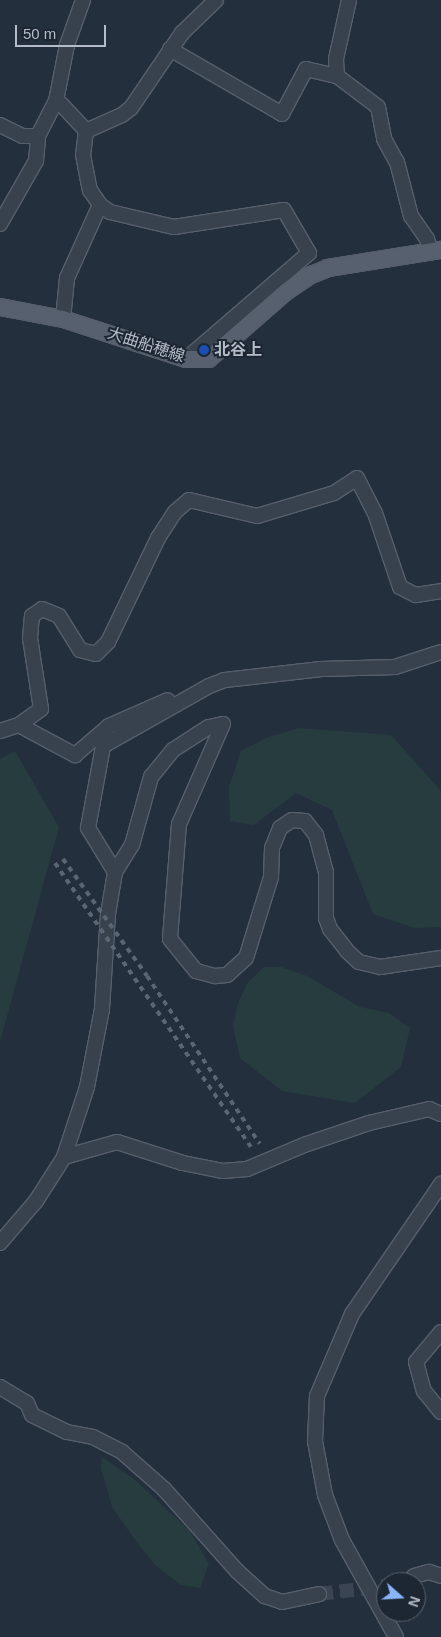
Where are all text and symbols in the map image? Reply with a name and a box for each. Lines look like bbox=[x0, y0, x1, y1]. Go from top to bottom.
scale bar bbox=[18, 15, 109, 47]
text: 50 m bbox=[23, 25, 56, 42]
street label: 大曲船穂線 bbox=[105, 324, 187, 366]
place label: 北谷上 bbox=[214, 340, 262, 360]
marker: 北谷上 bbox=[198, 344, 210, 356]
north arrow bbox=[376, 1572, 426, 1622]
text: N bbox=[405, 1594, 423, 1609]

